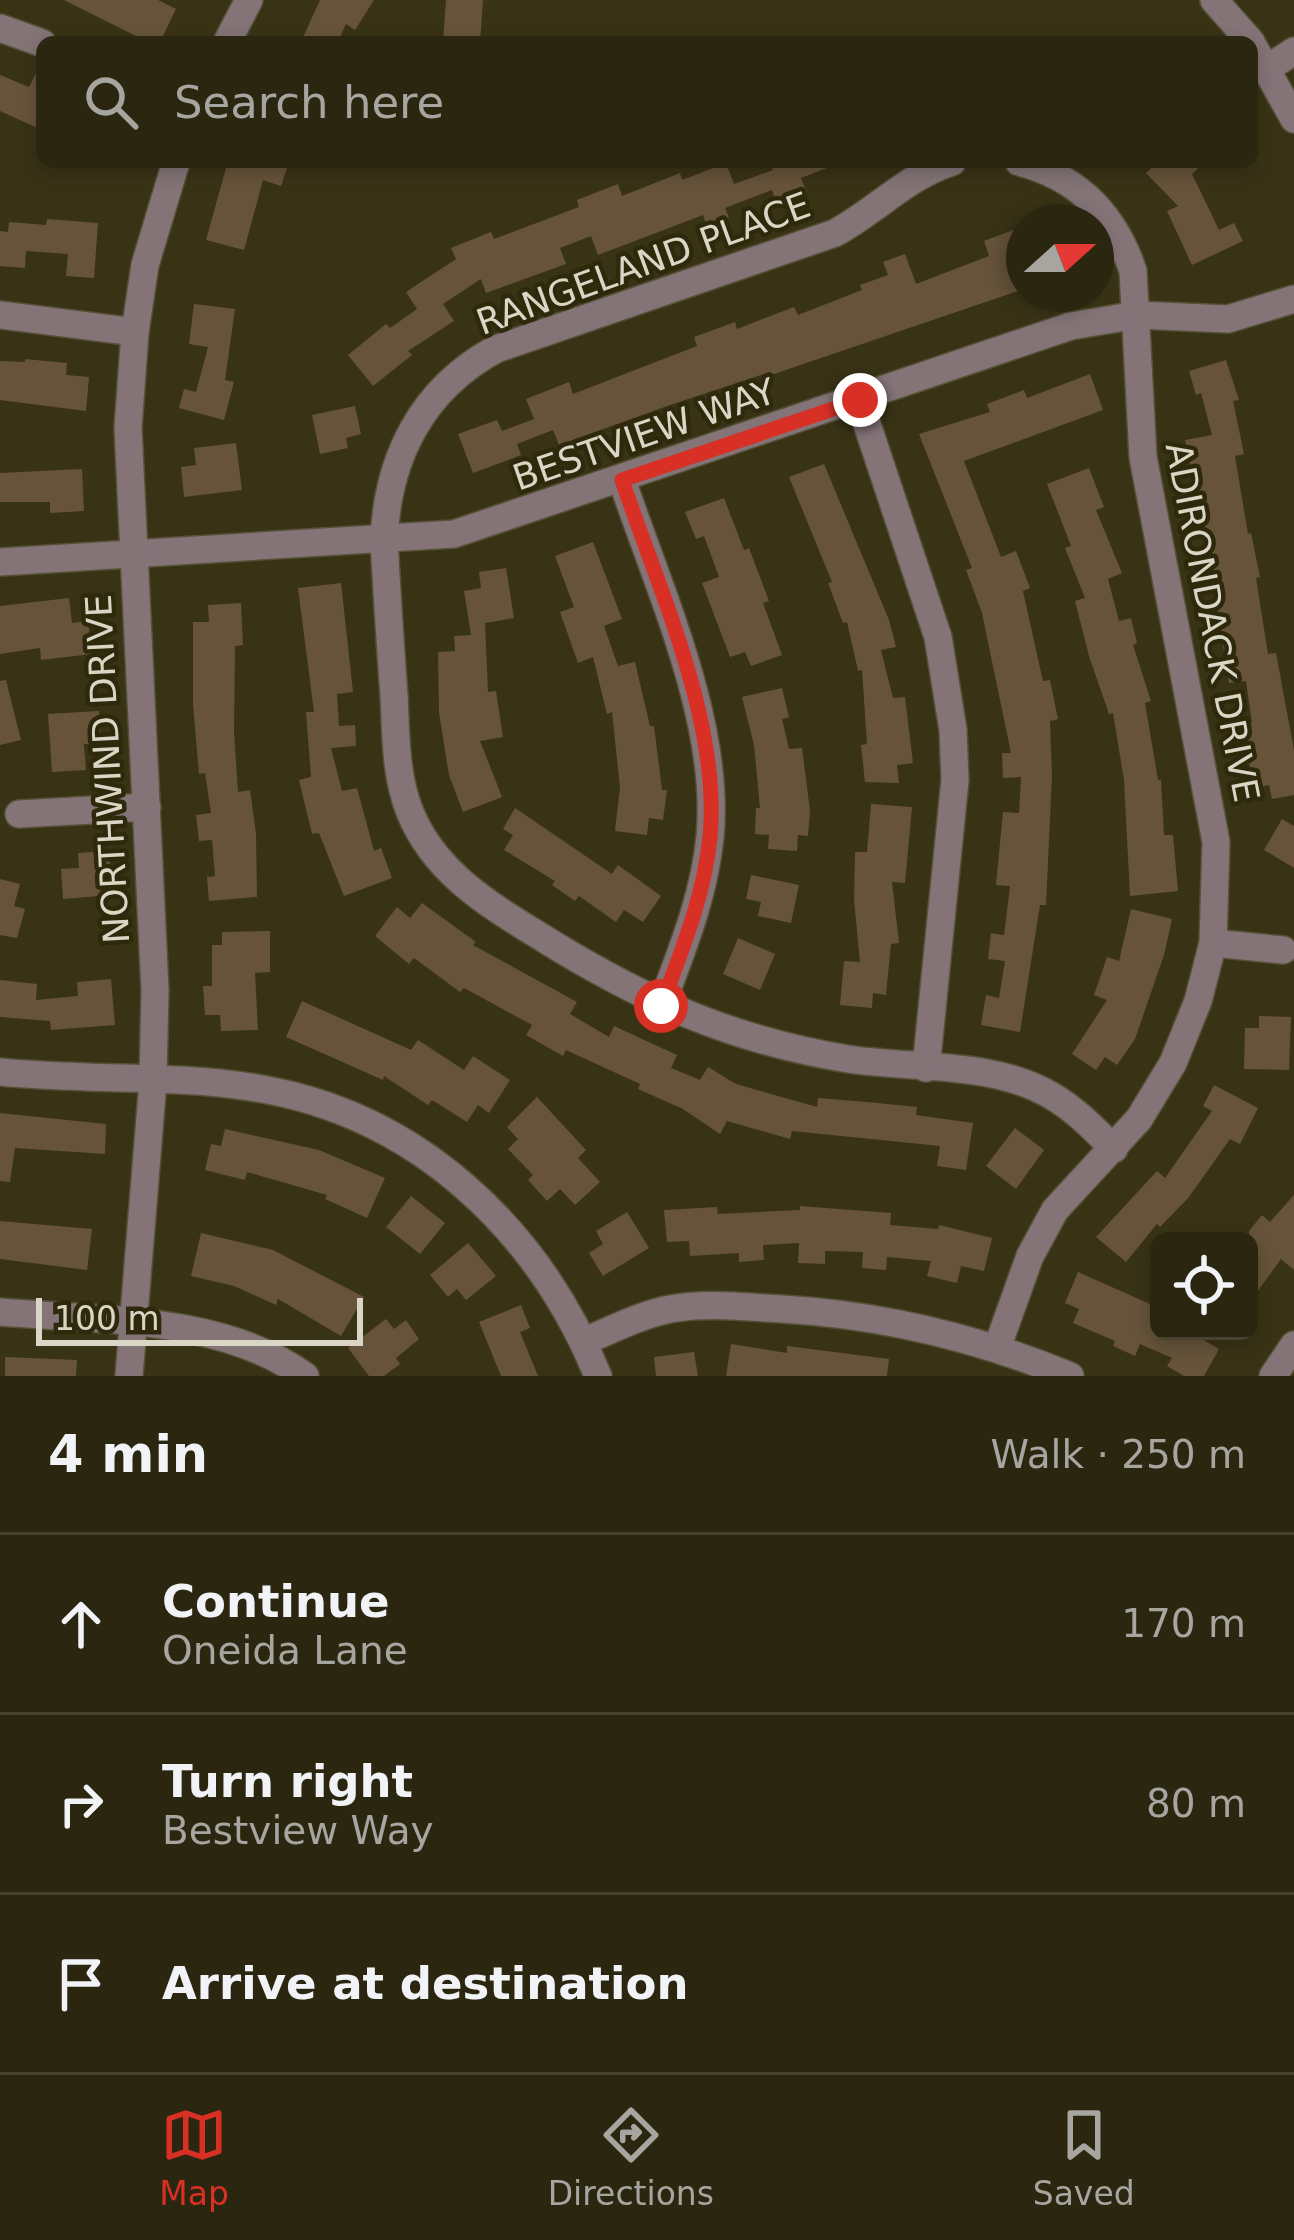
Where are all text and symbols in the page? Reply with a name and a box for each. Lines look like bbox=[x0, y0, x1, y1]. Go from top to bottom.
search box bbox=[36, 36, 1258, 168]
icon: search bbox=[78, 69, 144, 135]
text: Search here bbox=[174, 76, 444, 129]
street label: RANGELAND PLACE bbox=[471, 184, 815, 343]
north arrow bbox=[1006, 204, 1114, 312]
street label: BESTVIEW WAY bbox=[508, 370, 782, 499]
route end bbox=[833, 373, 887, 427]
street label: ADIRONDACK DRIVE bbox=[1158, 439, 1267, 805]
street label: NORTHWIND DRIVE bbox=[78, 593, 137, 945]
route start bbox=[634, 979, 688, 1033]
map controls bbox=[1150, 1232, 1258, 1340]
button: locate bbox=[1150, 1232, 1258, 1340]
scale bar bbox=[36, 1292, 363, 1345]
text: 100 m bbox=[54, 1299, 160, 1338]
text: 4 min bbox=[48, 1425, 208, 1484]
text: Walk · 250 m bbox=[991, 1432, 1246, 1477]
text: Continue bbox=[162, 1575, 390, 1628]
icon: ahead bbox=[48, 1591, 114, 1657]
text: 170 m bbox=[1121, 1601, 1246, 1646]
text: Oneida Lane bbox=[162, 1628, 408, 1673]
text: Turn right bbox=[162, 1755, 413, 1808]
icon: right bbox=[48, 1771, 114, 1837]
text: 80 m bbox=[1146, 1781, 1246, 1826]
text: Bestview Way bbox=[162, 1808, 434, 1853]
icon: arrive bbox=[48, 1951, 114, 2017]
text: Arrive at destination bbox=[162, 1957, 688, 2010]
tab: Map bbox=[159, 2102, 229, 2213]
tab: Directions bbox=[548, 2102, 714, 2213]
tab: Saved bbox=[1033, 2102, 1135, 2213]

